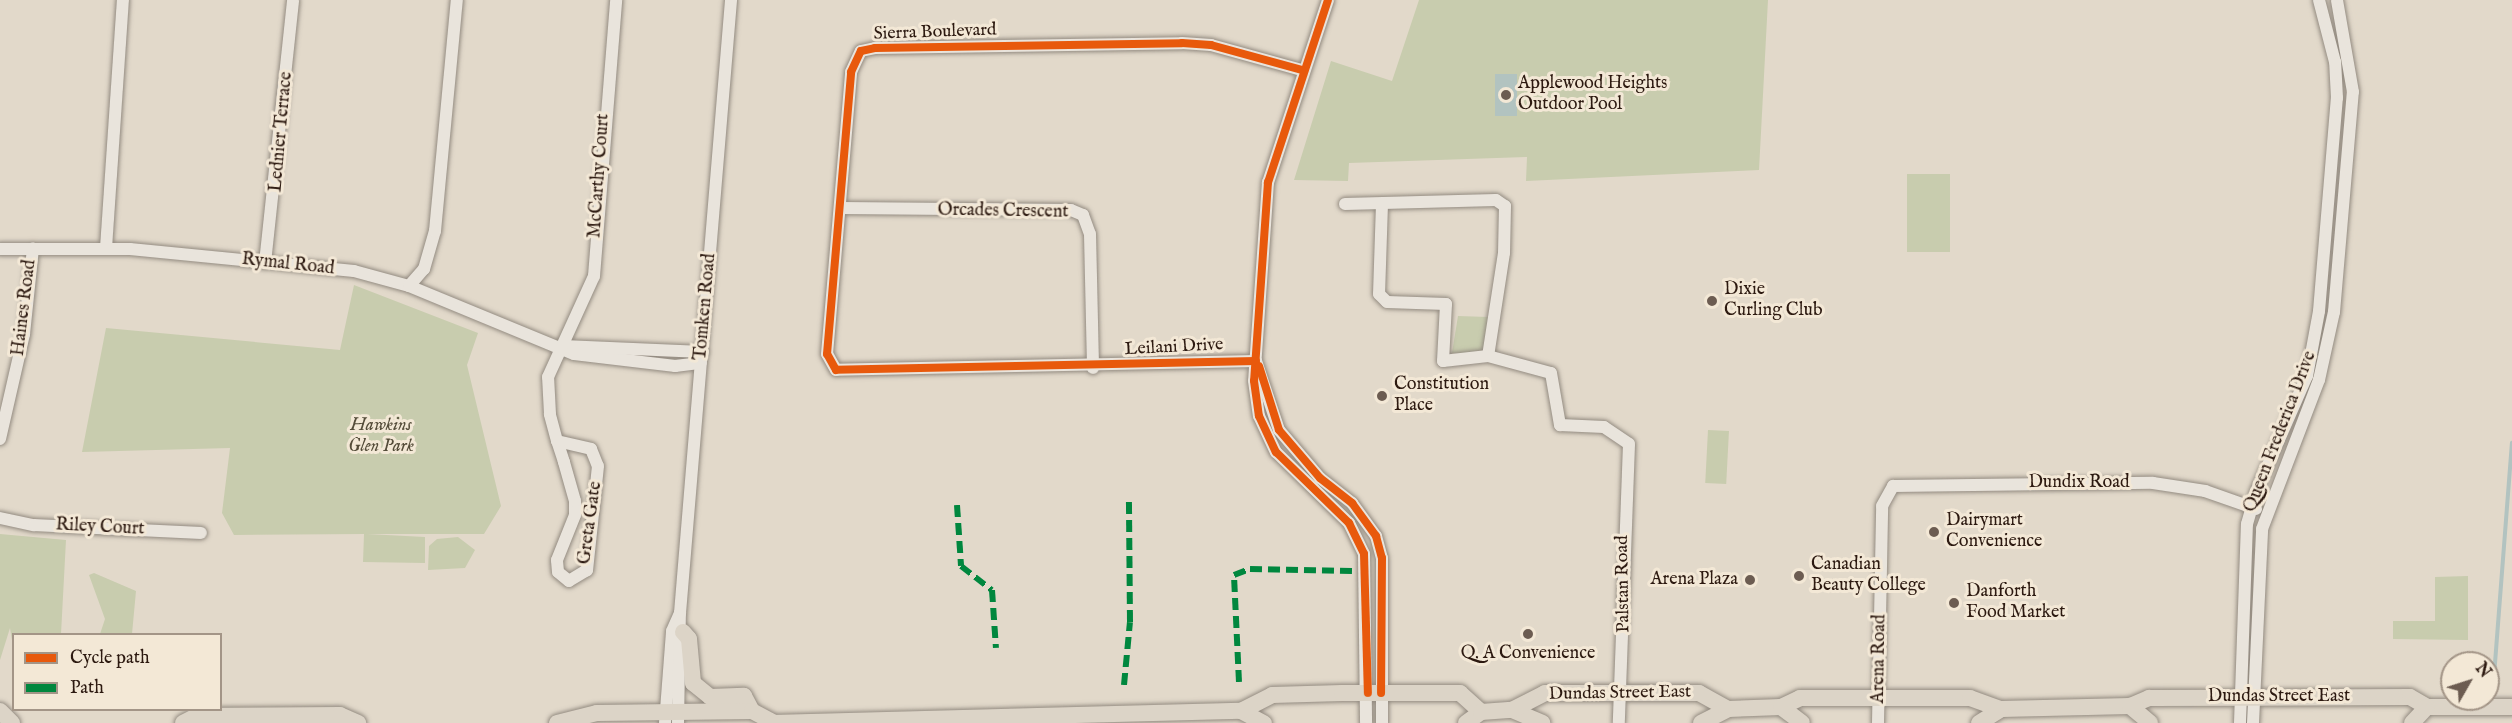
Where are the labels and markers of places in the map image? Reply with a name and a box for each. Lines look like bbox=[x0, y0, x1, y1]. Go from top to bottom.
place label: Applewood Heights Outdoor Pool bbox=[1518, 74, 1667, 116]
marker: Applewood Heights Outdoor Pool bbox=[1499, 88, 1513, 102]
place label: Dixie Curling Club bbox=[1724, 280, 1822, 322]
marker: Dixie Curling Club bbox=[1705, 294, 1719, 308]
place label: Constitution Place bbox=[1394, 375, 1489, 418]
marker: Constitution Place bbox=[1375, 389, 1389, 403]
place label: Dairymart Convenience bbox=[1946, 511, 2042, 554]
marker: Dairymart Convenience bbox=[1927, 525, 1941, 539]
place label: Canadian Beauty College bbox=[1811, 555, 1926, 598]
place label: Arena Plaza bbox=[1650, 569, 1738, 591]
marker: Canadian Beauty College bbox=[1792, 569, 1806, 583]
marker: Arena Plaza bbox=[1743, 573, 1757, 587]
place label: Danforth Food Market bbox=[1966, 582, 2065, 624]
marker: Danforth Food Market bbox=[1947, 596, 1961, 610]
marker: Q. A Convenience bbox=[1521, 627, 1535, 641]
place label: Q. A Convenience bbox=[1461, 643, 1595, 665]

